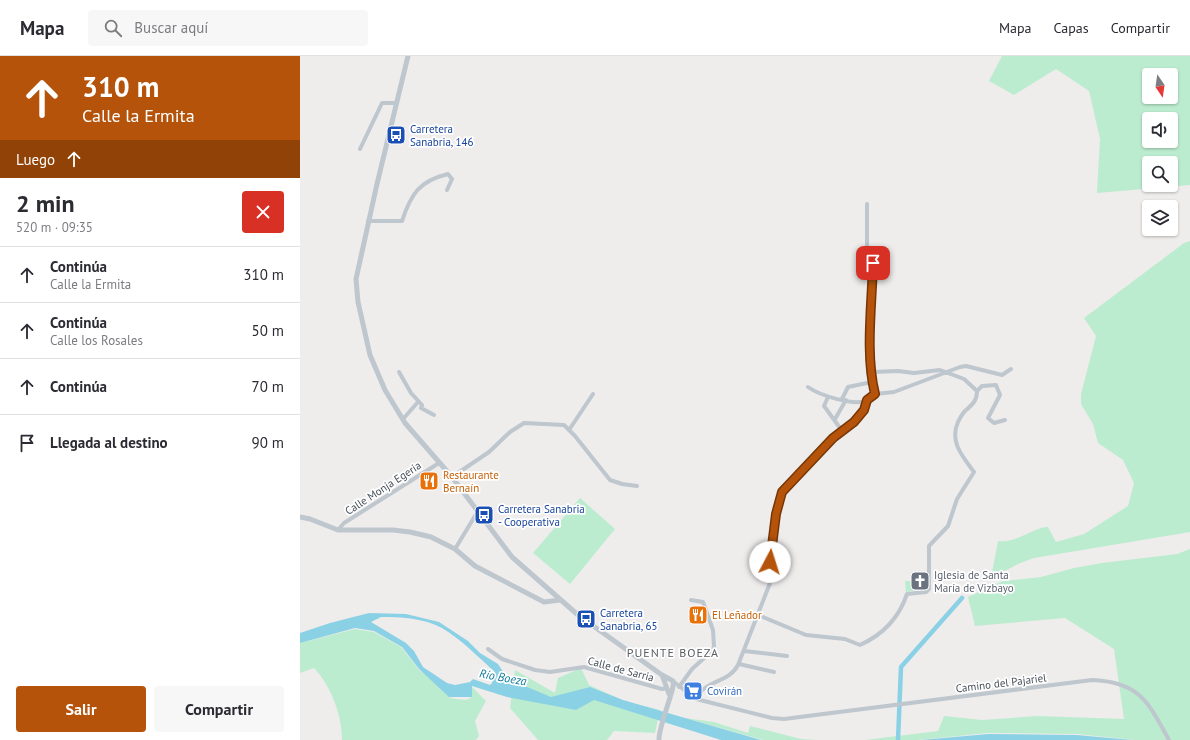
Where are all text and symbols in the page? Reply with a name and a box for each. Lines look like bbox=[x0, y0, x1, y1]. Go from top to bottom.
search box bbox=[88, 10, 368, 46]
text: Mapa bbox=[20, 16, 64, 40]
icon: search bbox=[102, 17, 124, 39]
text: Buscar aquí bbox=[134, 18, 208, 37]
text: Mapa bbox=[999, 19, 1032, 37]
text: Capas bbox=[1054, 19, 1089, 37]
text: Compartir bbox=[1111, 19, 1170, 37]
text: 310 m bbox=[82, 68, 159, 105]
north arrow bbox=[1142, 68, 1178, 104]
map controls bbox=[1142, 68, 1178, 236]
icon: ahead bbox=[16, 72, 68, 124]
text: Calle la Ermita bbox=[82, 104, 195, 127]
button: sound bbox=[1142, 112, 1178, 148]
place label: Carretera Sanabria, 146 bbox=[410, 122, 473, 149]
bus stop icon: Carretera Sanabria, 146 bbox=[385, 124, 407, 146]
icon: ahead bbox=[63, 148, 85, 170]
text: Luego bbox=[16, 150, 55, 169]
button: search bbox=[1142, 156, 1178, 192]
text: 2 min bbox=[16, 188, 75, 219]
button: close bbox=[242, 191, 284, 233]
button: layers bbox=[1142, 200, 1178, 236]
text: 520 m · 09:35 bbox=[16, 219, 93, 236]
pin bbox=[856, 246, 890, 280]
icon: arrive bbox=[862, 252, 884, 274]
text: Continúa bbox=[50, 257, 107, 276]
icon: ahead bbox=[16, 264, 38, 286]
text: 310 m bbox=[243, 265, 284, 284]
text: Calle la Ermita bbox=[50, 276, 131, 293]
text: Continúa bbox=[50, 313, 107, 332]
icon: ahead bbox=[16, 320, 38, 342]
text: 50 m bbox=[251, 321, 284, 340]
text: Calle los Rosales bbox=[50, 332, 143, 349]
icon: ahead bbox=[16, 376, 38, 398]
text: Continúa bbox=[50, 377, 107, 396]
text: 70 m bbox=[251, 377, 284, 396]
icon: arrive bbox=[16, 432, 38, 454]
text: Llegada al destino bbox=[50, 433, 168, 452]
text: 90 m bbox=[251, 433, 284, 452]
street label: Calle Monja Egeria bbox=[342, 458, 424, 518]
place label: Restaurante Bernaín bbox=[443, 468, 499, 495]
restaurant icon: Restaurante Bernaín bbox=[418, 470, 440, 492]
place label: Carretera Sanabria - Cooperativa bbox=[498, 502, 585, 529]
bus stop icon: Carretera Sanabria - Cooperativa bbox=[473, 504, 495, 526]
position arrow bbox=[749, 541, 791, 583]
place label: Iglesia de Santa María de Vizbayo bbox=[934, 568, 1014, 595]
church icon: Iglesia de Santa María de Vizbayo bbox=[909, 570, 931, 592]
restaurant icon: El Leñador bbox=[687, 604, 709, 626]
place label: Carretera Sanabria, 65 bbox=[600, 606, 657, 633]
bus stop icon: Carretera Sanabria, 65 bbox=[575, 608, 597, 630]
place label: El Leñador bbox=[712, 608, 762, 622]
district label: PUENTE BOEZA bbox=[627, 645, 719, 660]
street label: Calle de Sarria bbox=[586, 653, 656, 685]
water label: Río Boeza bbox=[478, 665, 528, 689]
street label: Camino del Pajariel bbox=[955, 670, 1048, 695]
supermarket icon: Covirán bbox=[682, 680, 704, 702]
place label: Covirán bbox=[707, 684, 742, 698]
button: Salir bbox=[16, 686, 146, 732]
button: Compartir bbox=[154, 686, 284, 732]

